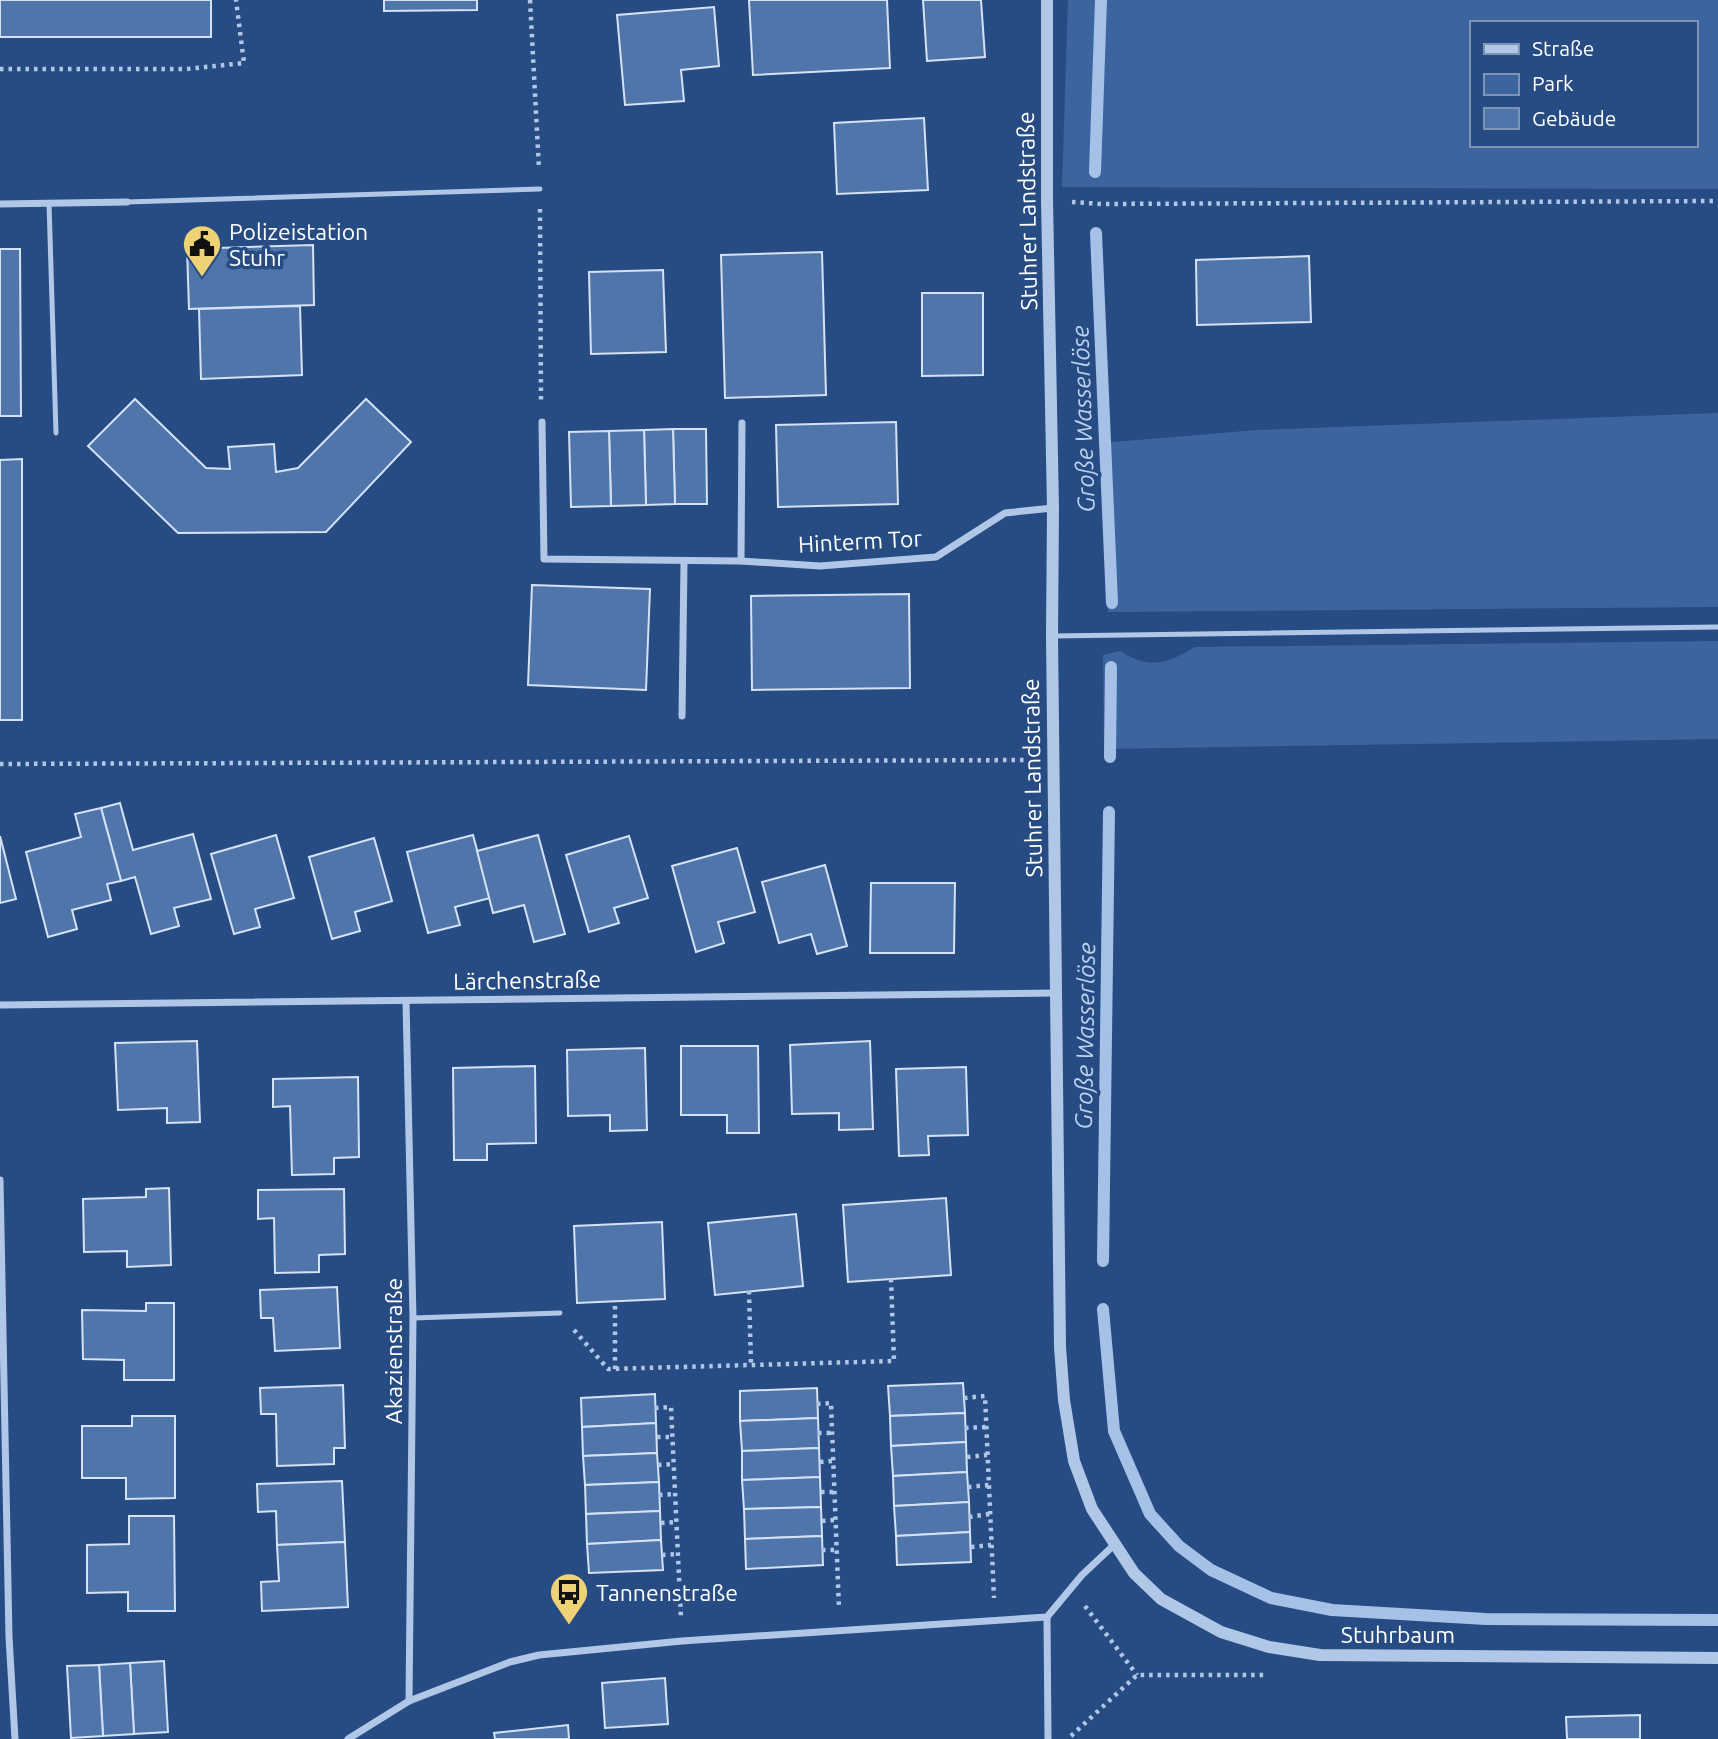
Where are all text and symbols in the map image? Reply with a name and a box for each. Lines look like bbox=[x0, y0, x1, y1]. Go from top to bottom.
legend bbox=[1470, 21, 1697, 147]
text: Straße bbox=[1532, 36, 1594, 60]
text: Park bbox=[1532, 71, 1574, 95]
text: Gebäude bbox=[1532, 106, 1616, 130]
street label: Stuhrer Landstraße bbox=[1013, 111, 1041, 311]
place label: Polizeistation Stuhr bbox=[229, 219, 368, 270]
public building icon: Polizeistation Stuhr bbox=[181, 223, 223, 278]
water label: Große Wasserlöse bbox=[1066, 325, 1100, 513]
street label: Hinterm Tor bbox=[797, 525, 923, 557]
street label: Stuhrer Landstraße bbox=[1018, 678, 1046, 878]
water label: Große Wasserlöse bbox=[1070, 942, 1100, 1130]
street label: Lärchenstraße bbox=[453, 966, 601, 994]
street label: Akazienstraße bbox=[381, 1278, 406, 1424]
bus stop icon: Tannenstraße bbox=[548, 1571, 590, 1626]
place label: Tannenstraße bbox=[596, 1580, 738, 1605]
street label: Stuhrbaum bbox=[1341, 1622, 1455, 1647]

